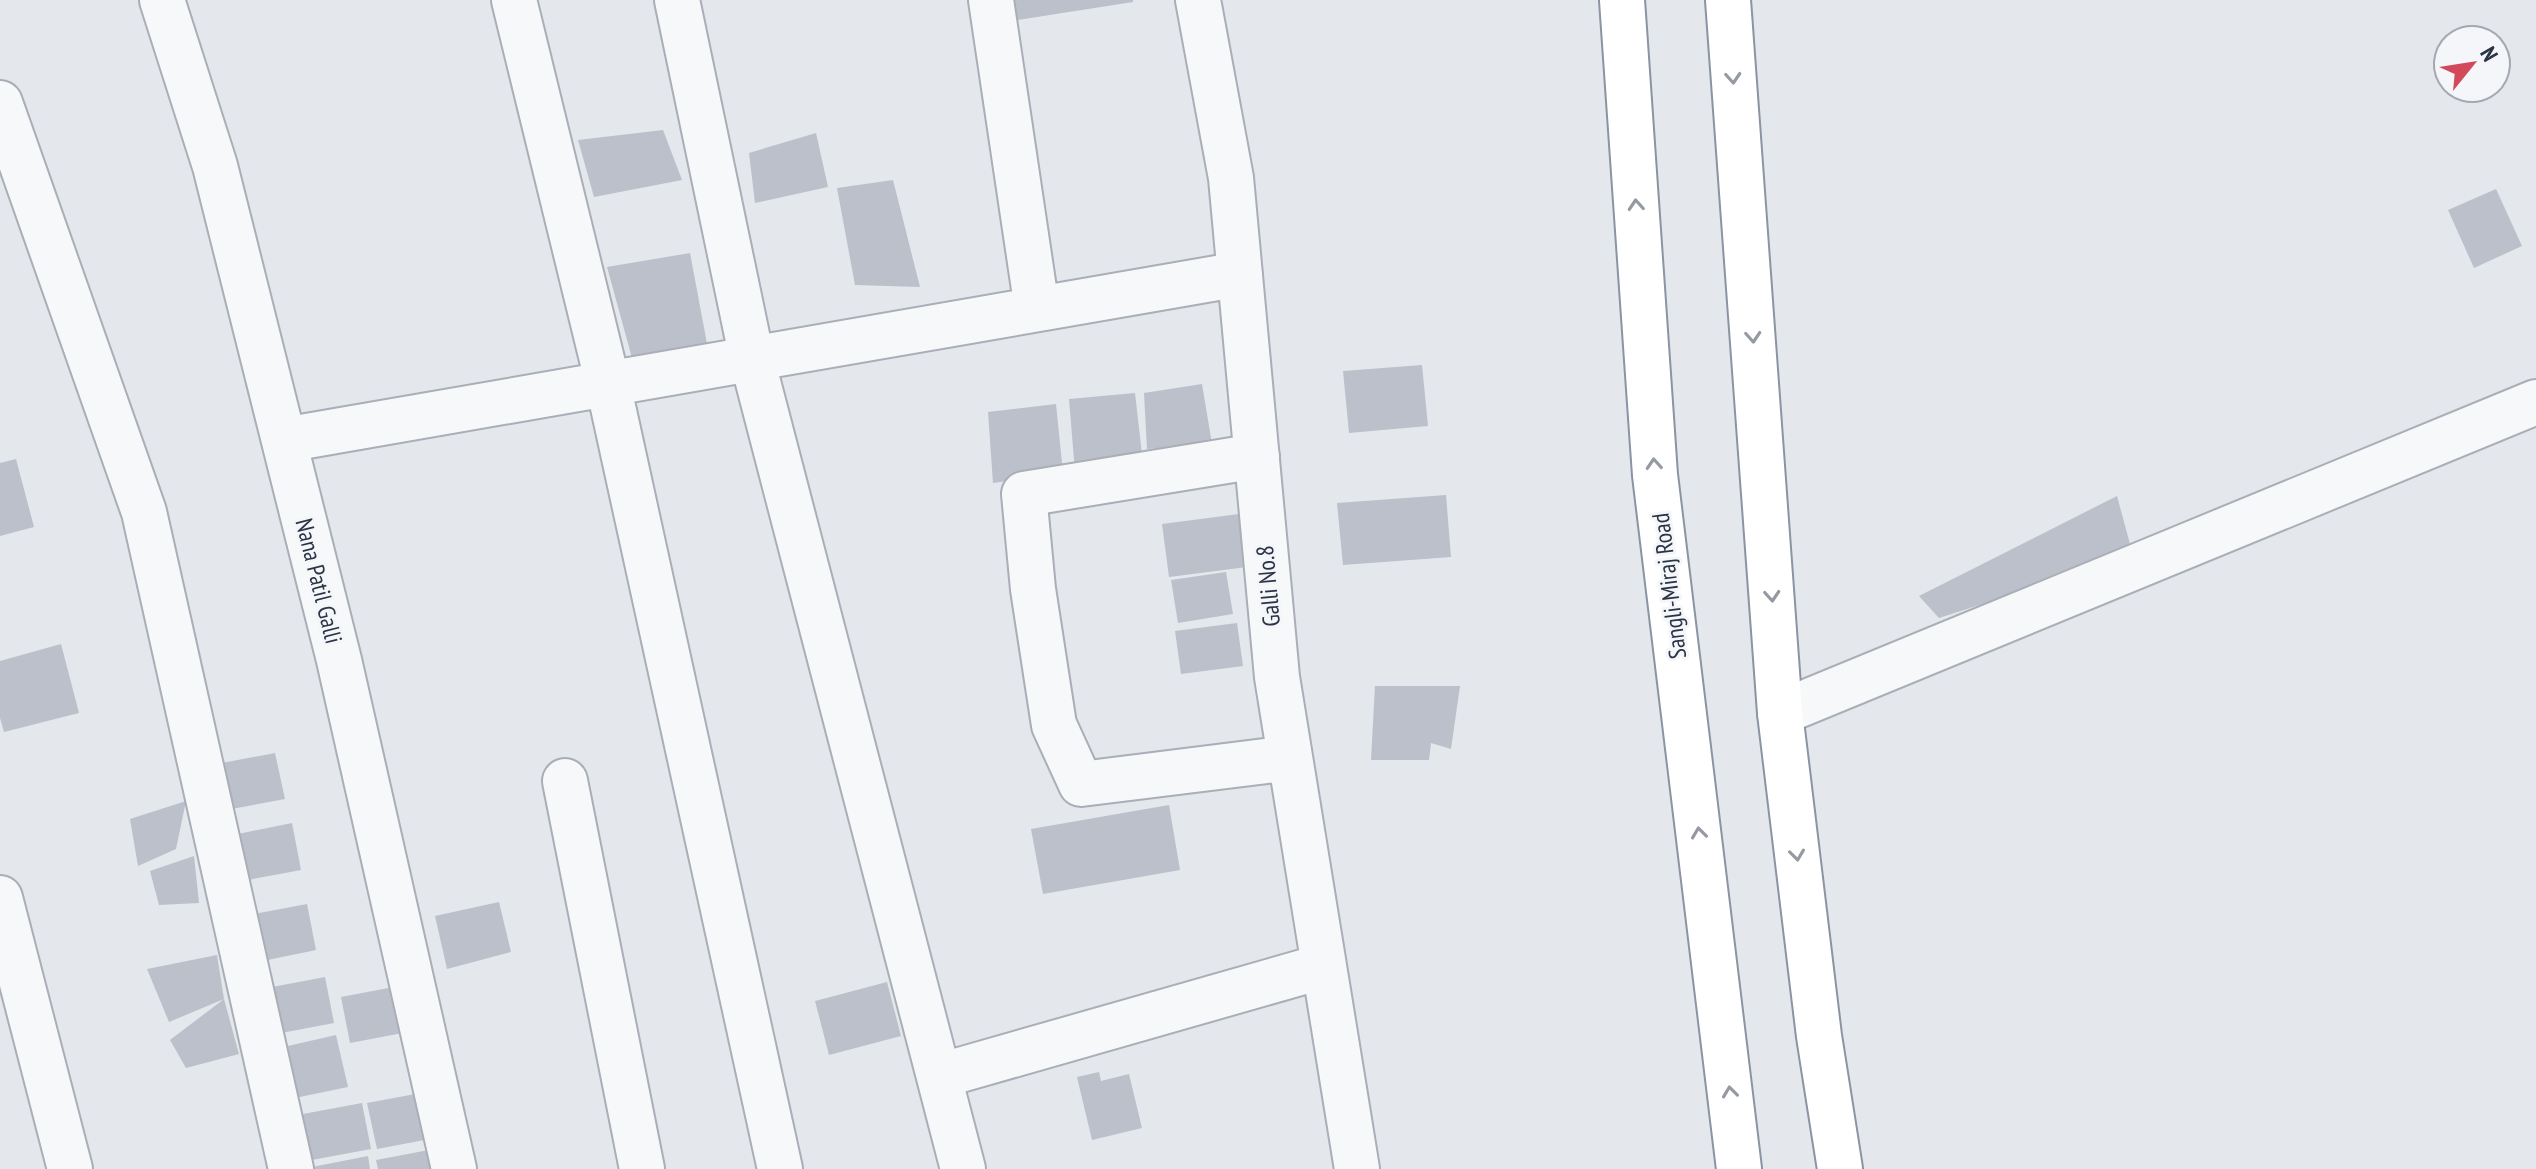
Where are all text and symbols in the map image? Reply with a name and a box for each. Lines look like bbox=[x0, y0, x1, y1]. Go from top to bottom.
north arrow bbox=[2432, 24, 2512, 104]
text: N bbox=[2474, 42, 2504, 66]
one-way arrow bbox=[1724, 72, 1741, 85]
one-way arrow bbox=[1628, 198, 1645, 211]
one-way arrow bbox=[1744, 331, 1761, 344]
one-way arrow bbox=[1646, 457, 1663, 470]
street label: Sangli-Miraj Road bbox=[1645, 511, 1693, 661]
street label: Nana Patil Galli bbox=[289, 515, 349, 647]
street label: Galli No.8 bbox=[1249, 544, 1287, 628]
one-way arrow bbox=[1763, 590, 1780, 603]
one-way arrow bbox=[1690, 827, 1707, 840]
one-way arrow bbox=[1789, 849, 1806, 862]
one-way arrow bbox=[1722, 1085, 1739, 1098]

